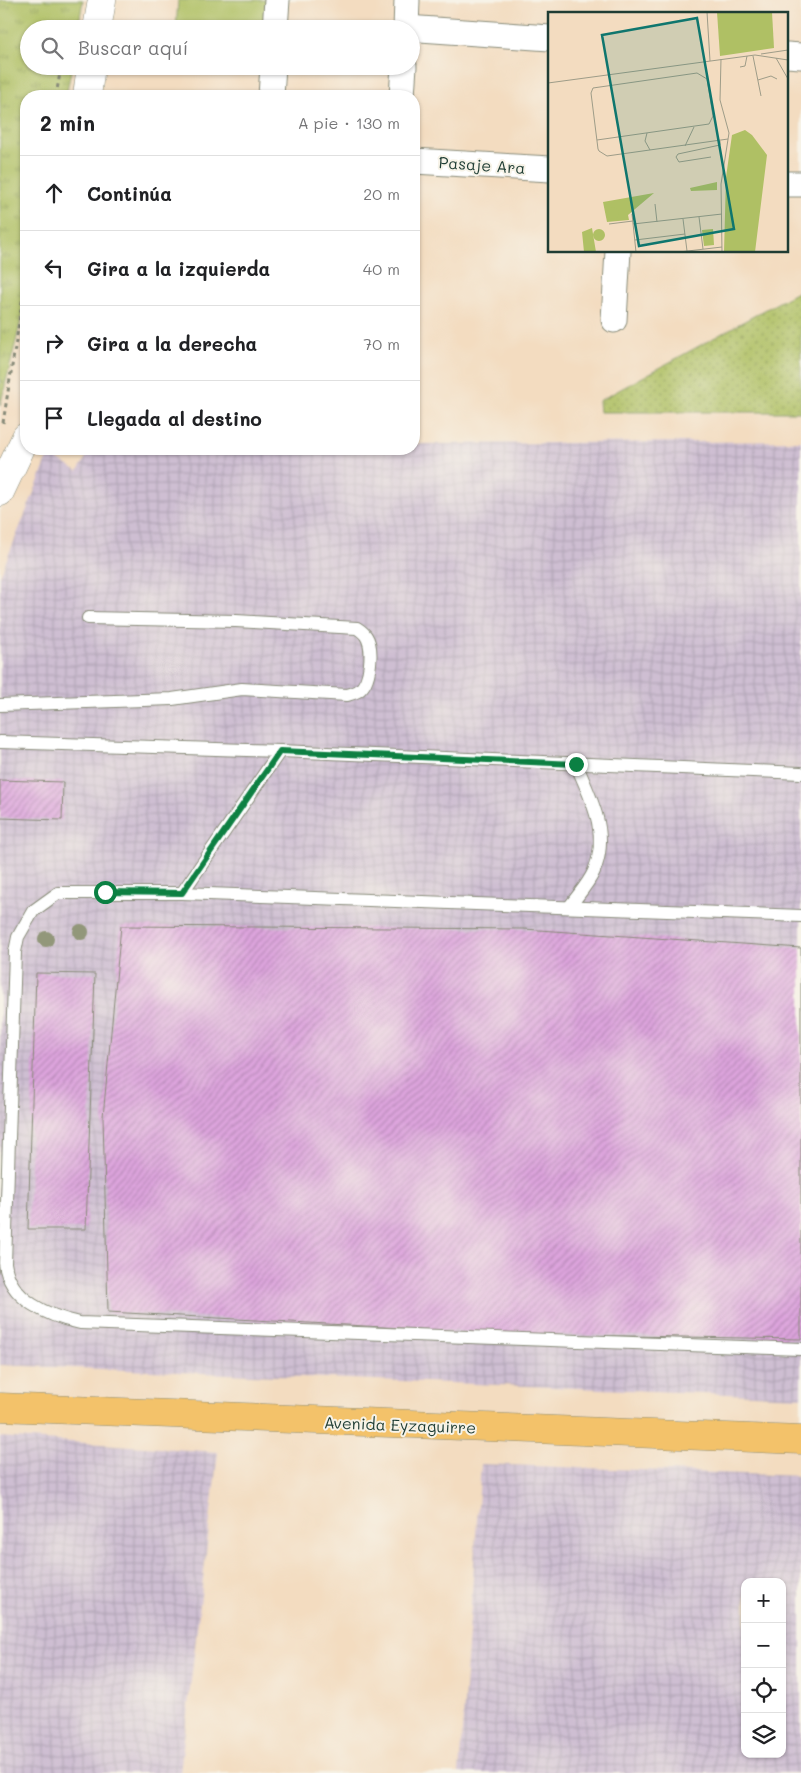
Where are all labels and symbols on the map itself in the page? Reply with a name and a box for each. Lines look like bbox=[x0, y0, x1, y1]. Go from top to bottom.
inset map bbox=[548, 12, 788, 252]
street label: Pasaje Ara bbox=[438, 151, 526, 178]
route end bbox=[565, 753, 588, 776]
route start bbox=[94, 881, 117, 904]
street label: Avenida Eyzaguirre bbox=[324, 1411, 476, 1438]

